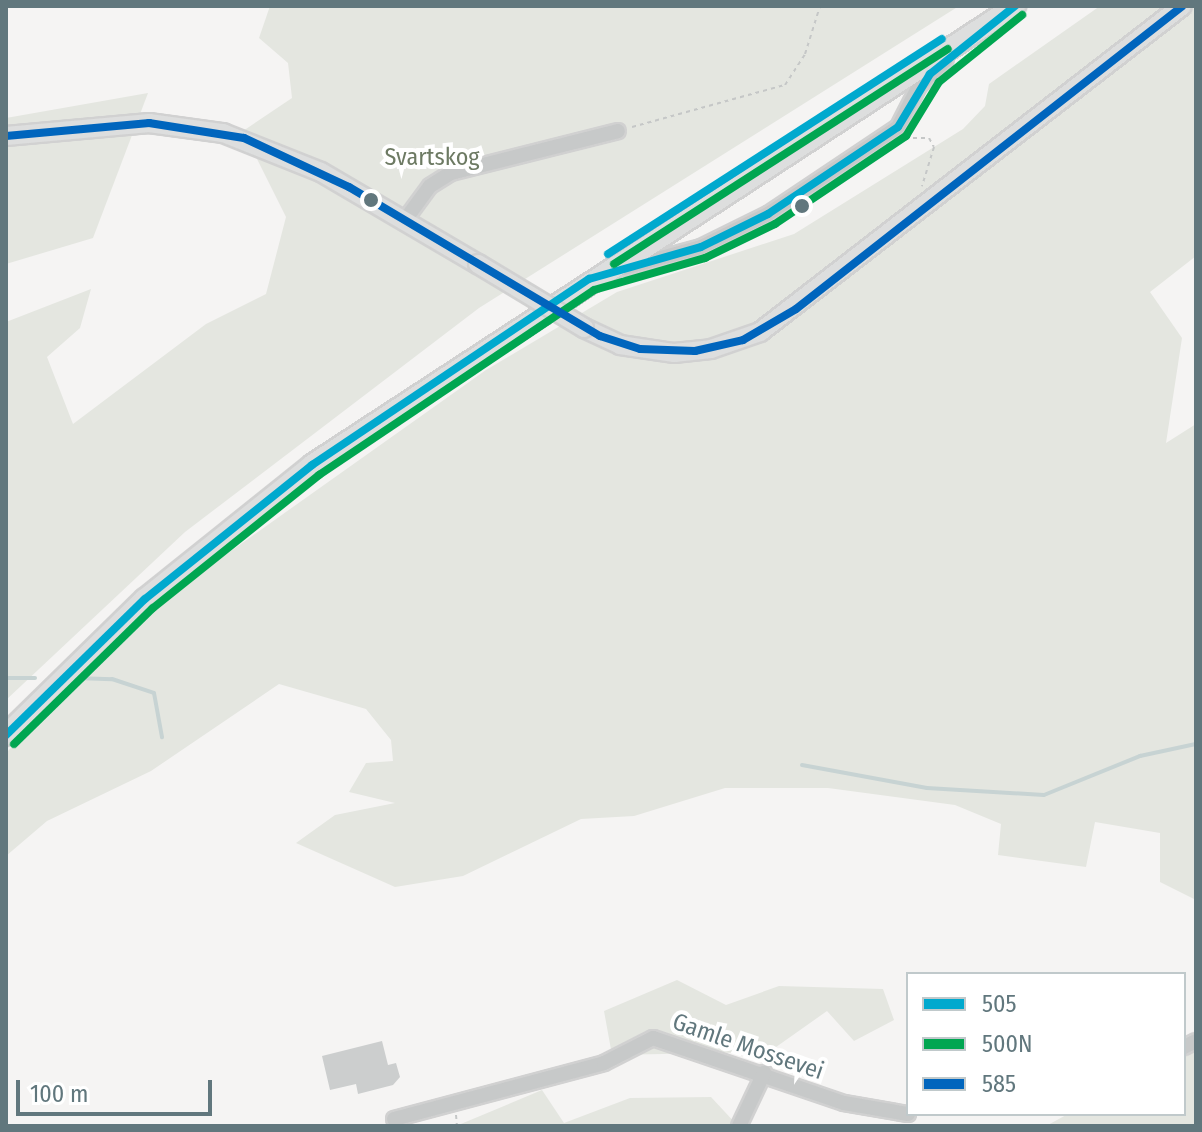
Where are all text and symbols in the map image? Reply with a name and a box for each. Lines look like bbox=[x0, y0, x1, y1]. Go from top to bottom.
park label: Svartskog bbox=[384, 144, 480, 172]
unlabelled marker bbox=[363, 192, 379, 208]
unlabelled marker bbox=[794, 198, 810, 214]
legend bbox=[906, 972, 1186, 1116]
text: 505 bbox=[982, 990, 1017, 1018]
street label: Gamle Mossevei bbox=[669, 1008, 827, 1086]
text: 500N bbox=[982, 1030, 1033, 1058]
scale bar bbox=[20, 1064, 216, 1114]
text: 585 bbox=[982, 1070, 1016, 1098]
text: 100 m bbox=[30, 1080, 88, 1108]

